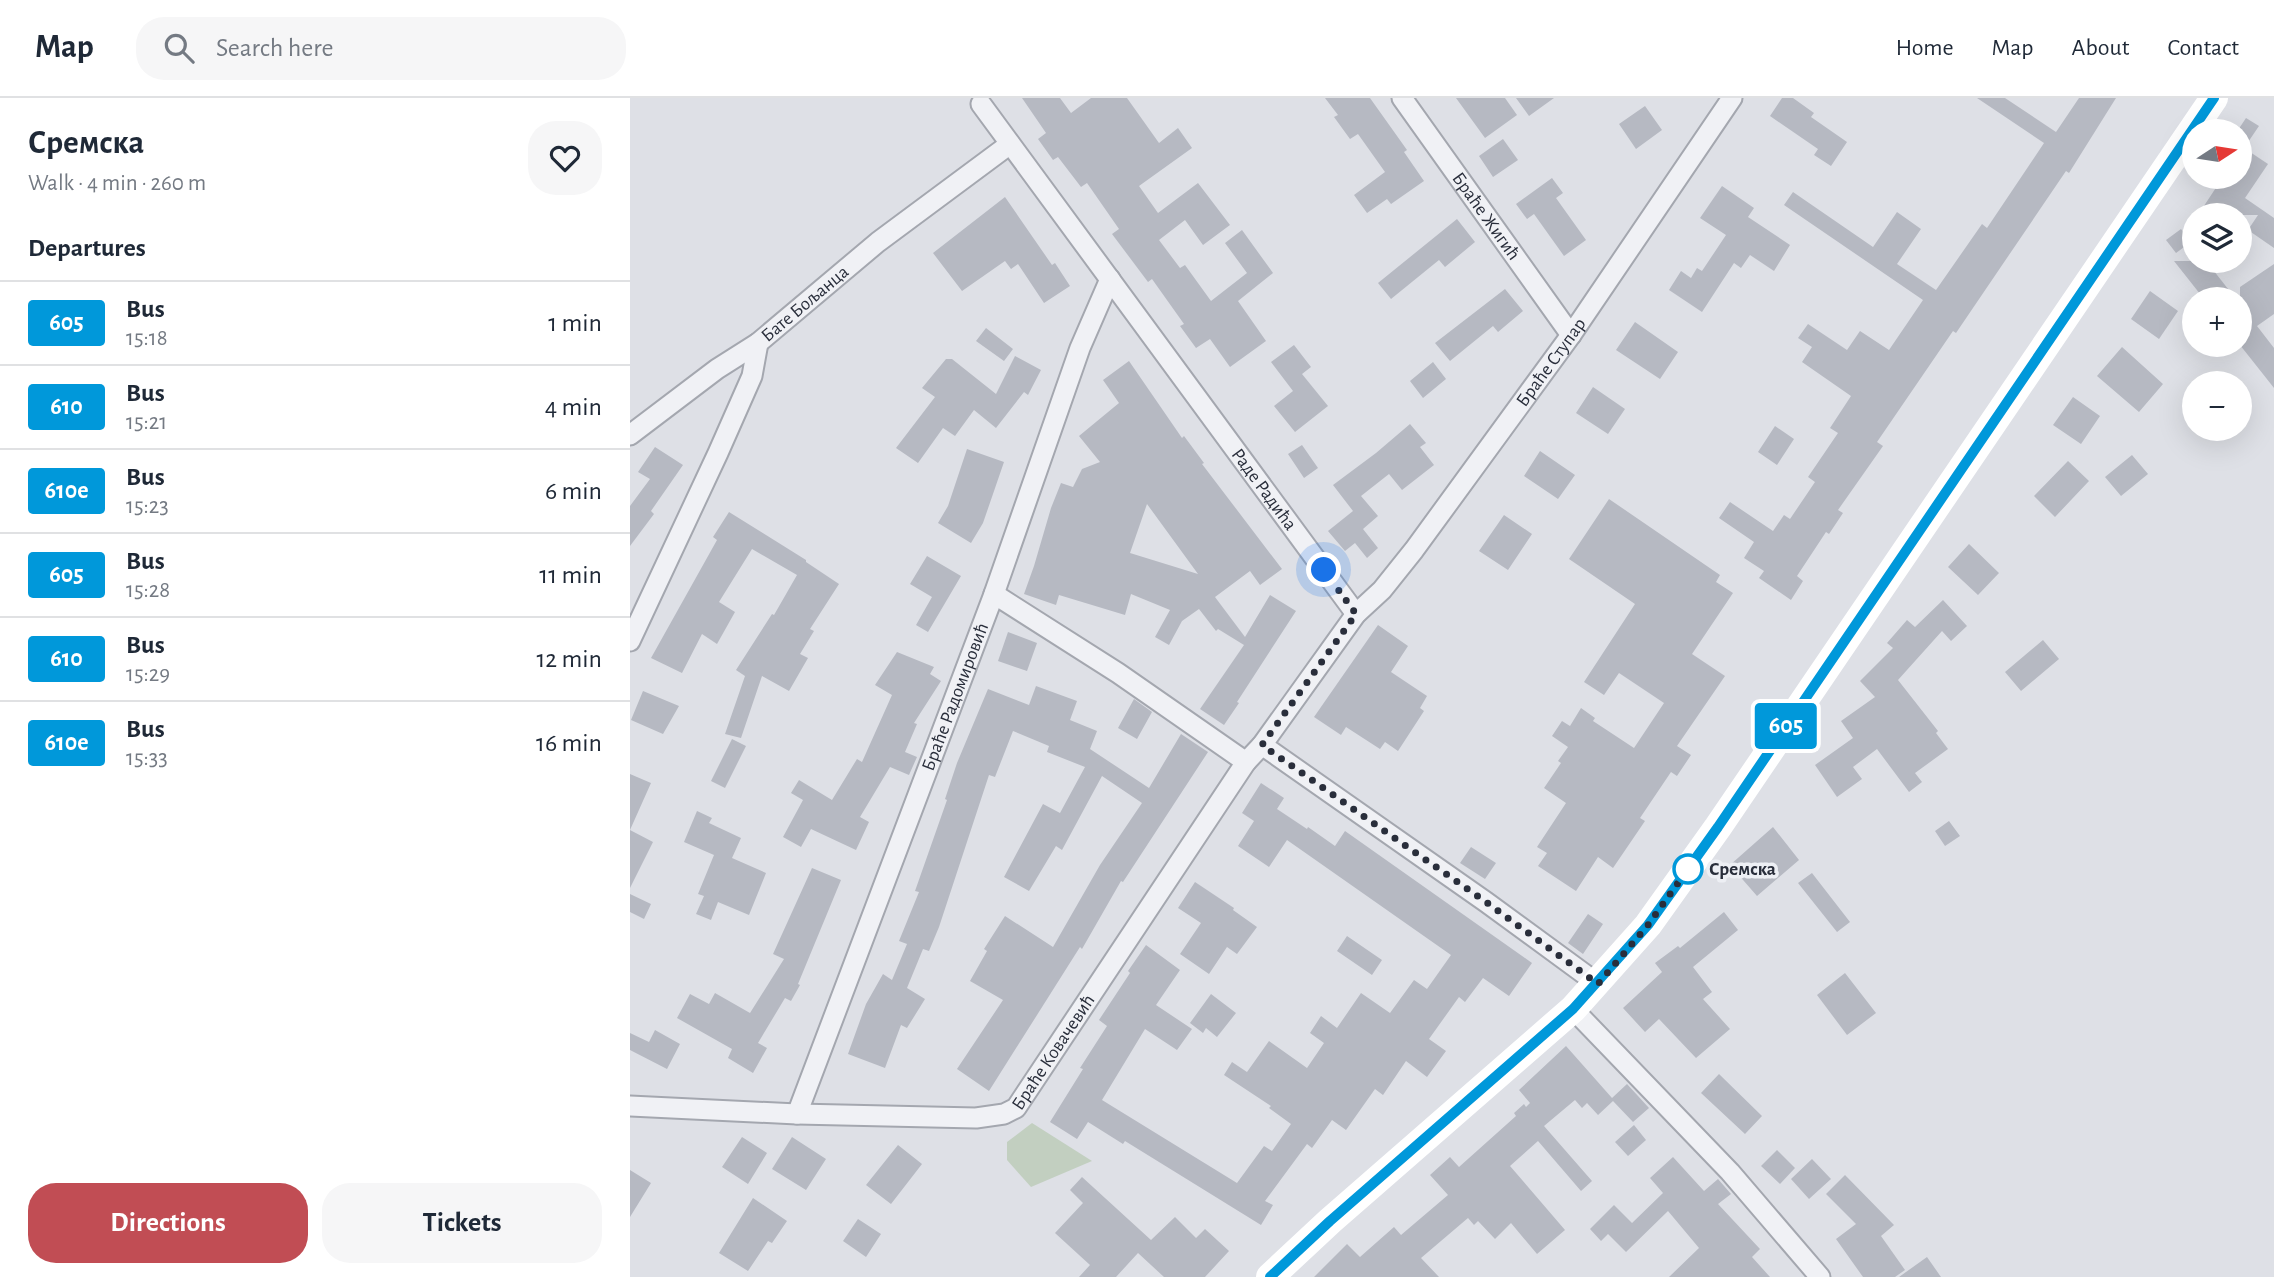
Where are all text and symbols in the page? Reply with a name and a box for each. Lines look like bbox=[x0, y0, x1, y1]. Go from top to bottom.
search box bbox=[136, 17, 626, 80]
icon: search bbox=[160, 29, 198, 67]
text: Map bbox=[35, 31, 94, 64]
text: Search here bbox=[216, 35, 334, 61]
text: Home bbox=[1896, 36, 1954, 60]
text: Map bbox=[1992, 36, 2034, 60]
text: About bbox=[2072, 36, 2129, 60]
text: Contact bbox=[2167, 36, 2239, 60]
north arrow bbox=[2182, 119, 2252, 189]
map controls bbox=[2182, 119, 2252, 441]
button: heart bbox=[528, 121, 602, 195]
text: Сремска bbox=[28, 127, 144, 160]
street label: Браће Жигић bbox=[1449, 169, 1524, 263]
text: Walk · 4 min · 260 m bbox=[28, 172, 206, 195]
button: layers bbox=[2182, 203, 2252, 273]
text: Departures bbox=[28, 235, 146, 261]
street label: Бате Бољанца bbox=[758, 261, 852, 345]
button: + bbox=[2182, 287, 2252, 357]
text: Bus bbox=[126, 296, 165, 322]
text: 1 min bbox=[548, 310, 602, 336]
text: 605 bbox=[49, 311, 84, 335]
street label: Браће Ступар bbox=[1513, 314, 1589, 410]
text: 15:18 bbox=[126, 327, 168, 350]
button: − bbox=[2182, 371, 2252, 441]
text: Bus bbox=[126, 380, 165, 406]
text: 4 min bbox=[545, 394, 602, 420]
text: 610 bbox=[50, 395, 83, 419]
text: 15:21 bbox=[126, 411, 167, 434]
street label: Раде Радића bbox=[1228, 445, 1301, 534]
text: Bus bbox=[126, 464, 165, 490]
text: 6 min bbox=[545, 478, 602, 504]
text: 610e bbox=[44, 479, 89, 503]
text: 15:23 bbox=[126, 495, 169, 518]
text: Bus bbox=[126, 548, 165, 574]
your location bbox=[1306, 552, 1341, 587]
text: 11 min bbox=[539, 562, 602, 588]
text: 605 bbox=[49, 563, 84, 587]
text: 15:28 bbox=[126, 579, 170, 602]
street label: Браће Радомировић bbox=[918, 620, 992, 774]
text: Bus bbox=[126, 632, 165, 658]
text: 12 min bbox=[536, 646, 602, 672]
text: 610 bbox=[50, 647, 83, 671]
text: 15:29 bbox=[126, 663, 170, 686]
line badge: 605 bbox=[1746, 703, 1826, 749]
text: 605 bbox=[1769, 714, 1803, 738]
text: Bus bbox=[126, 716, 165, 742]
text: 16 min bbox=[536, 730, 602, 756]
text: 610e bbox=[44, 731, 89, 755]
text: 15:33 bbox=[126, 747, 168, 770]
marker: Сремска bbox=[1673, 854, 1703, 884]
place label: Сремска bbox=[1709, 860, 1776, 879]
street label: Браће Ковачевић bbox=[1008, 991, 1098, 1113]
button: Directions bbox=[28, 1183, 308, 1263]
button: Tickets bbox=[322, 1183, 602, 1263]

